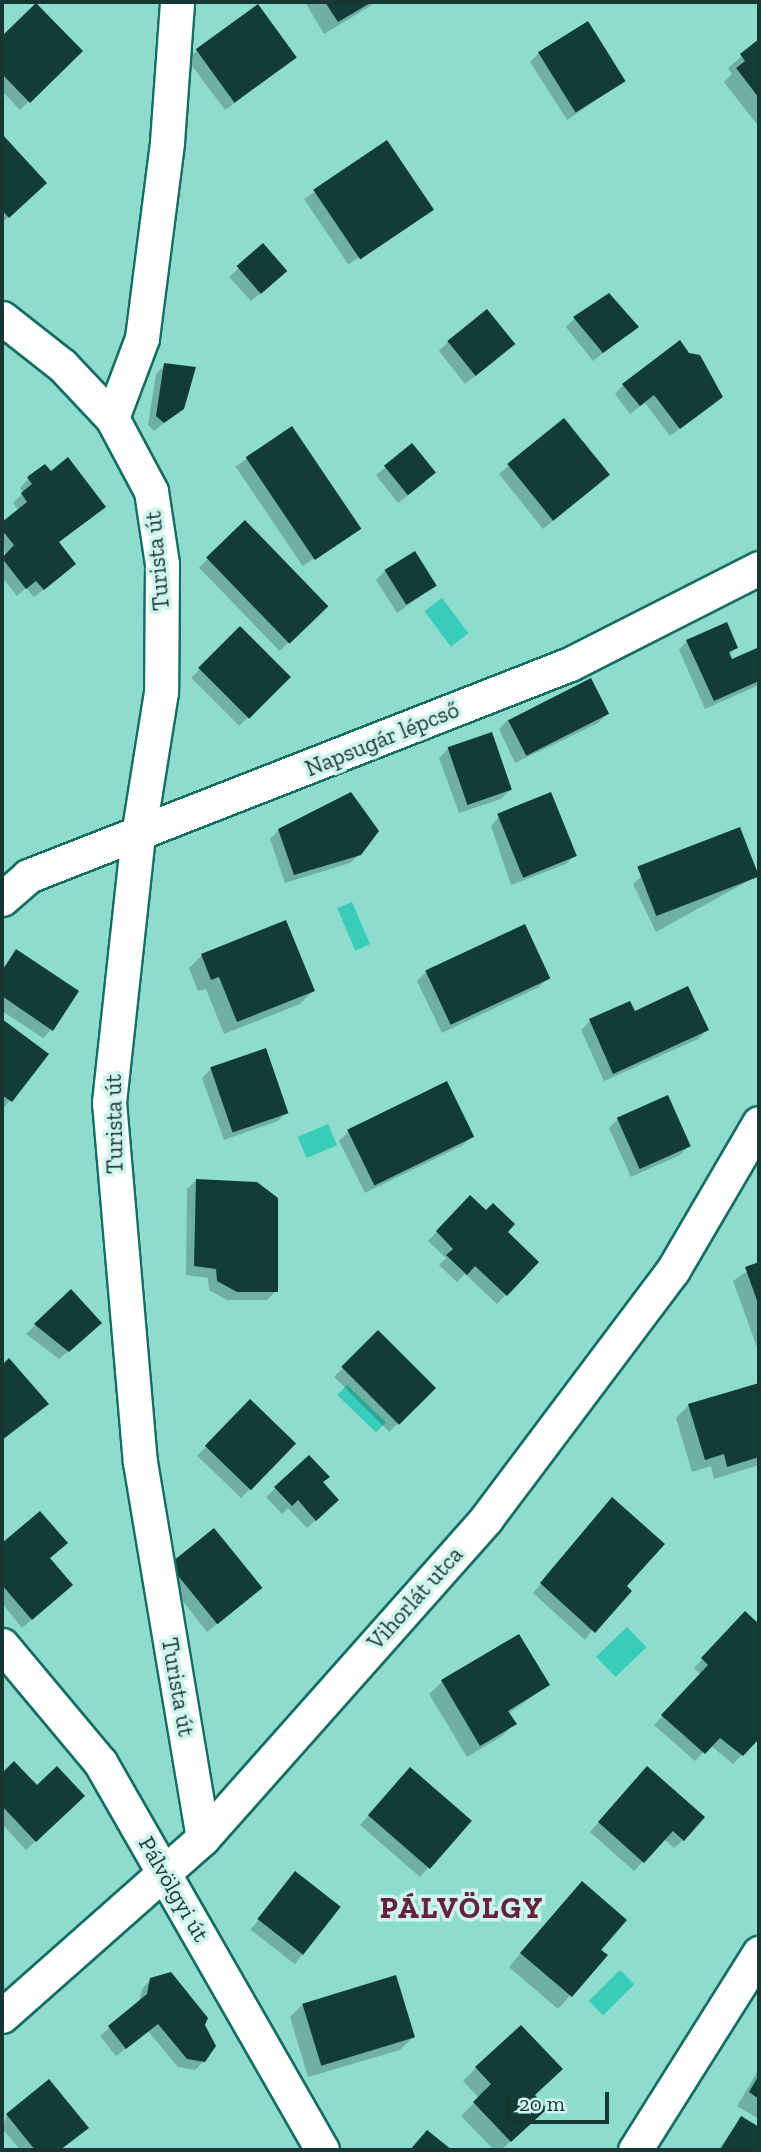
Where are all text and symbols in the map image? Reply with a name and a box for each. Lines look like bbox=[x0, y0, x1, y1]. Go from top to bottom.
street label: Turista út bbox=[139, 510, 175, 612]
street label: Napsugár lépcső bbox=[301, 696, 463, 782]
street label: Turista út bbox=[99, 1074, 129, 1174]
street label: Vihorlát utca bbox=[362, 1541, 468, 1655]
street label: Turista út bbox=[156, 1636, 200, 1738]
street label: Pálvölgyi út bbox=[133, 1832, 215, 1946]
district label: PÁLVÖLGY bbox=[381, 1890, 543, 1926]
scale bar bbox=[509, 2078, 612, 2122]
text: 20 m bbox=[519, 2091, 565, 2116]

